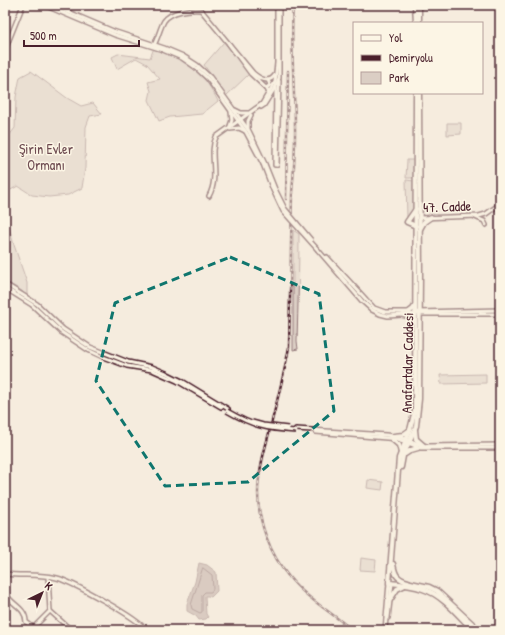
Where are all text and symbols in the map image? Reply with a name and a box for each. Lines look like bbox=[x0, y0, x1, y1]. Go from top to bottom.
scale bar bbox=[24, 22, 139, 48]
legend bbox=[353, 22, 483, 94]
text: 500 m bbox=[30, 27, 57, 44]
text: Yol bbox=[389, 29, 403, 46]
text: Demiryolu bbox=[389, 49, 433, 66]
text: Park bbox=[389, 69, 409, 86]
park label: Şirin Evler Ormanı bbox=[19, 139, 74, 174]
street label: 47. Cadde bbox=[423, 196, 472, 216]
street label: Anafartalar Caddesi bbox=[397, 312, 417, 414]
north arrow bbox=[22, 573, 62, 613]
text: K bbox=[42, 579, 56, 593]

